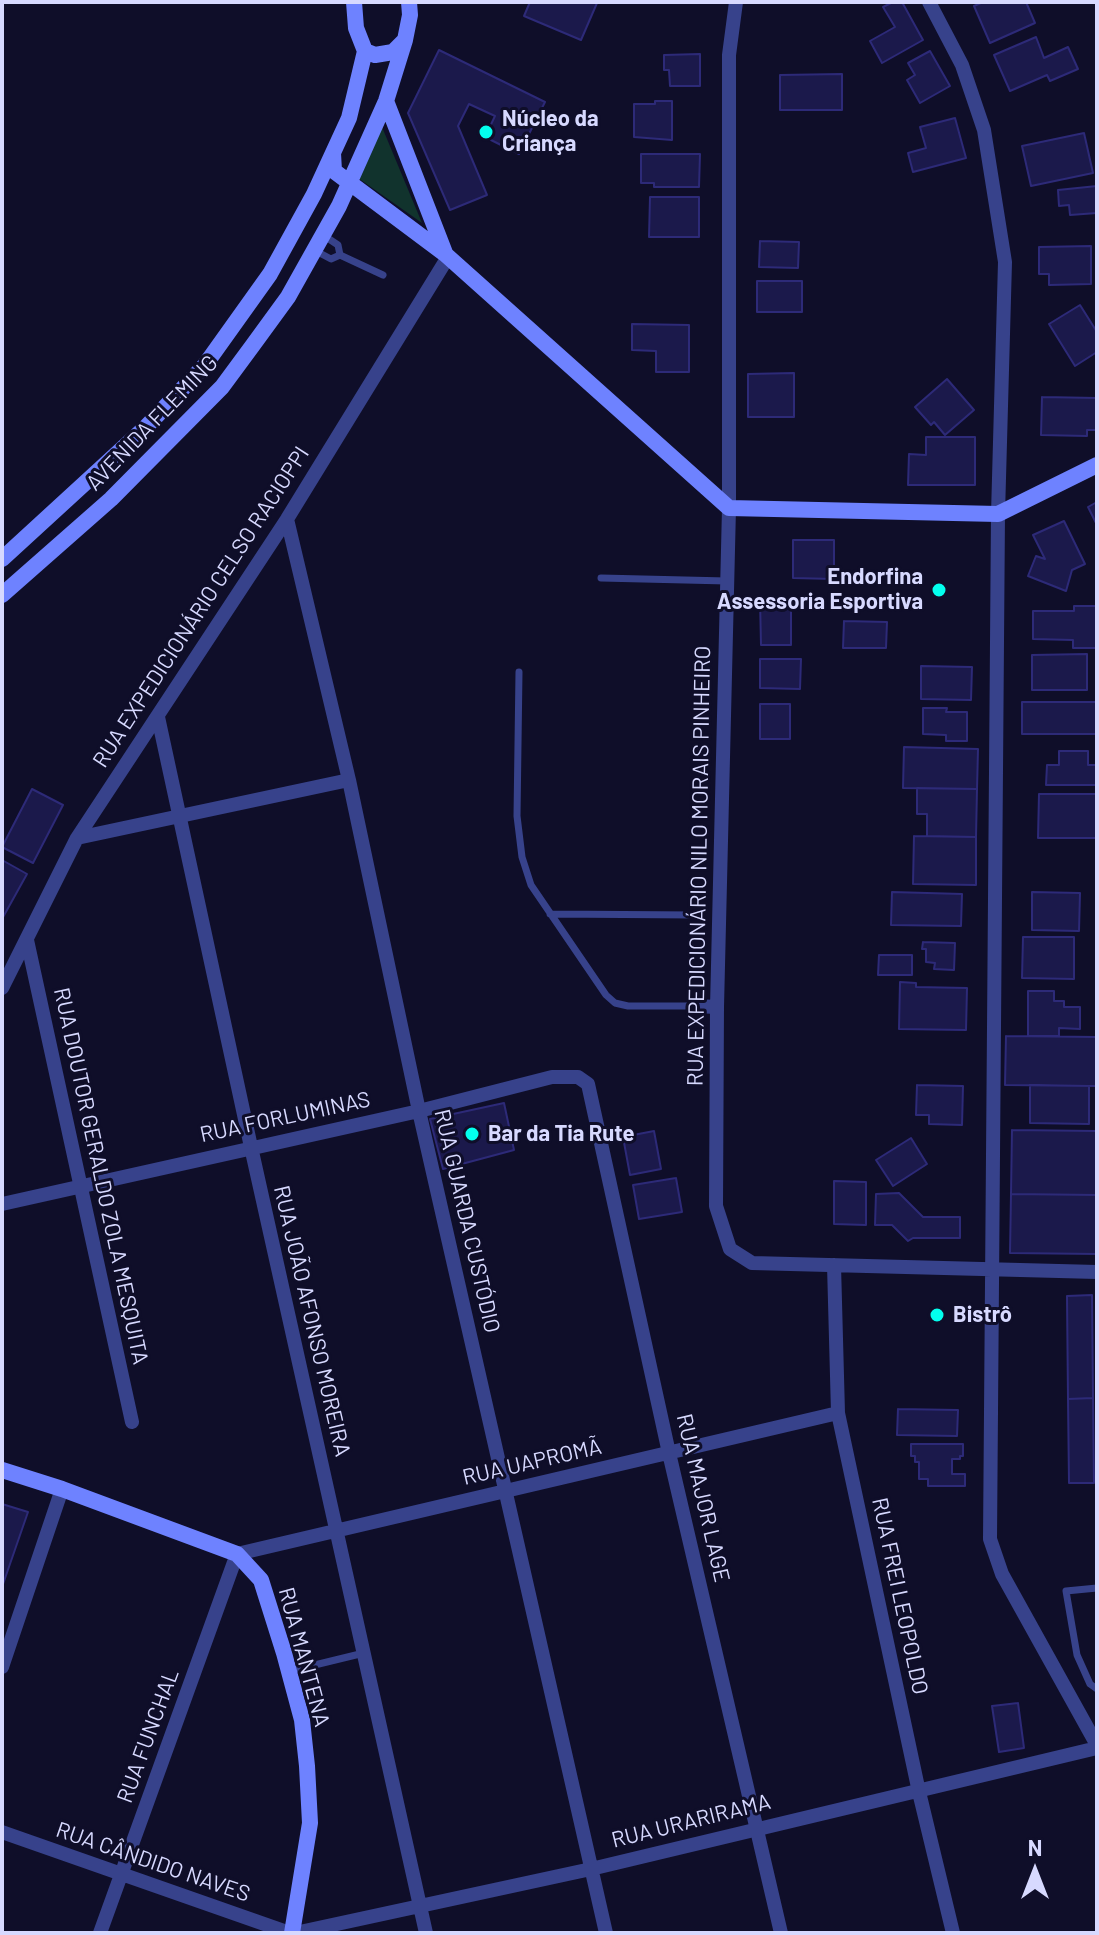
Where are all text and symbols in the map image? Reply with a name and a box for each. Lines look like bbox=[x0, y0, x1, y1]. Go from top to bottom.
place label: Núcleo da Criança bbox=[502, 106, 599, 158]
marker: Núcleo da Criança bbox=[477, 123, 495, 141]
street label: AVENIDA FLEMING bbox=[81, 350, 223, 496]
street label: RUA EXPEDICIONÁRIO CELSO RACIOPPI bbox=[87, 442, 315, 772]
place label: Endorfina Assessoria Esportiva bbox=[717, 564, 923, 616]
marker: Endorfina Assessoria Esportiva bbox=[930, 581, 948, 599]
street label: RUA EXPEDICIONÁRIO NILO MORAIS PINHEIRO bbox=[682, 646, 716, 1086]
street label: RUA DOUTOR GERALDO ZOLA MESQUITA bbox=[48, 985, 154, 1367]
street label: RUA FORLUMINAS bbox=[197, 1086, 373, 1148]
street label: RUA GUARDA CUSTÓDIO bbox=[428, 1107, 506, 1335]
place label: Bar da Tia Rute bbox=[488, 1121, 635, 1147]
marker: Bar da Tia Rute bbox=[463, 1125, 481, 1143]
street label: RUA JOÃO AFONSO MOREIRA bbox=[268, 1183, 356, 1459]
place label: Bistrô bbox=[953, 1302, 1012, 1328]
marker: Bistrô bbox=[928, 1306, 946, 1324]
street label: RUA MAJOR LAGE bbox=[671, 1411, 735, 1585]
street label: RUA UAPROMÃ bbox=[460, 1433, 604, 1491]
street label: RUA FREI LEOPOLDO bbox=[866, 1495, 934, 1697]
street label: RUA MANTENA bbox=[273, 1584, 335, 1730]
street label: RUA FUNCHAL bbox=[112, 1665, 184, 1807]
street label: RUA URARIRAMA bbox=[609, 1788, 773, 1854]
street label: RUA CÂNDIDO NAVES bbox=[53, 1816, 253, 1908]
north arrow bbox=[995, 1831, 1075, 1911]
text: N bbox=[1028, 1834, 1042, 1860]

